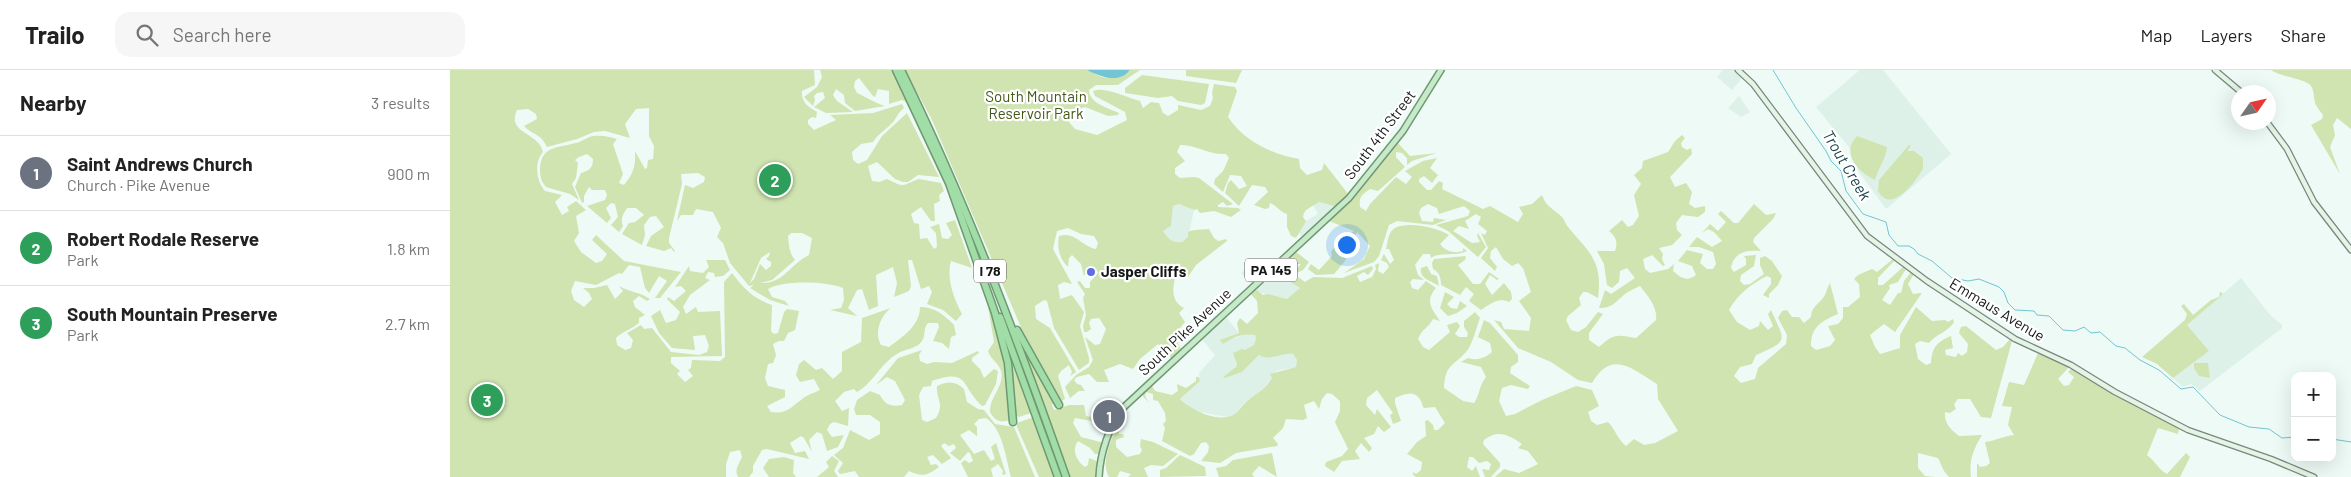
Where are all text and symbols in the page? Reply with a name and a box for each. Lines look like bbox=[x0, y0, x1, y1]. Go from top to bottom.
search box bbox=[115, 12, 465, 57]
text: Trailo bbox=[25, 20, 85, 49]
icon: search bbox=[133, 21, 161, 49]
text: Search here bbox=[173, 23, 272, 46]
text: Map bbox=[2140, 24, 2172, 46]
text: Layers bbox=[2200, 24, 2253, 46]
text: Share bbox=[2281, 24, 2326, 46]
north arrow bbox=[2231, 85, 2276, 130]
street label: South 4th Street bbox=[1340, 86, 1419, 183]
park label: South Mountain Reservoir Park bbox=[985, 87, 1087, 122]
text: Nearby bbox=[20, 90, 86, 115]
text: 3 results bbox=[371, 93, 430, 112]
water label: Trout Creek bbox=[1819, 126, 1876, 203]
text: Saint Andrews Church bbox=[67, 152, 253, 175]
pin: 2 bbox=[759, 161, 791, 199]
text: 1 bbox=[33, 164, 39, 183]
text: 900 m bbox=[387, 164, 430, 183]
text: Church · Pike Avenue bbox=[67, 175, 210, 194]
text: Robert Rodale Reserve bbox=[67, 227, 259, 250]
your location bbox=[1334, 232, 1360, 258]
text: 2 bbox=[32, 239, 40, 258]
text: 1.8 km bbox=[387, 239, 430, 258]
text: Park bbox=[67, 250, 98, 269]
road number: PA 145 bbox=[1245, 258, 1297, 282]
road number: I 78 bbox=[974, 260, 1006, 282]
place label: Jasper Cliffs bbox=[1101, 262, 1187, 280]
marker: Jasper Cliffs bbox=[1085, 266, 1097, 278]
street label: Emmaus Avenue bbox=[1947, 274, 2048, 345]
street label: South Pike Avenue bbox=[1134, 284, 1234, 379]
text: South Mountain Preserve bbox=[67, 302, 278, 325]
text: 3 bbox=[32, 314, 40, 333]
text: 2.7 km bbox=[385, 314, 430, 333]
text: Park bbox=[67, 325, 98, 344]
map controls bbox=[2291, 372, 2336, 462]
button: + bbox=[2291, 372, 2336, 417]
pin: 3 bbox=[471, 381, 503, 419]
pin: 1 bbox=[1093, 397, 1125, 435]
button: − bbox=[2291, 417, 2336, 462]

